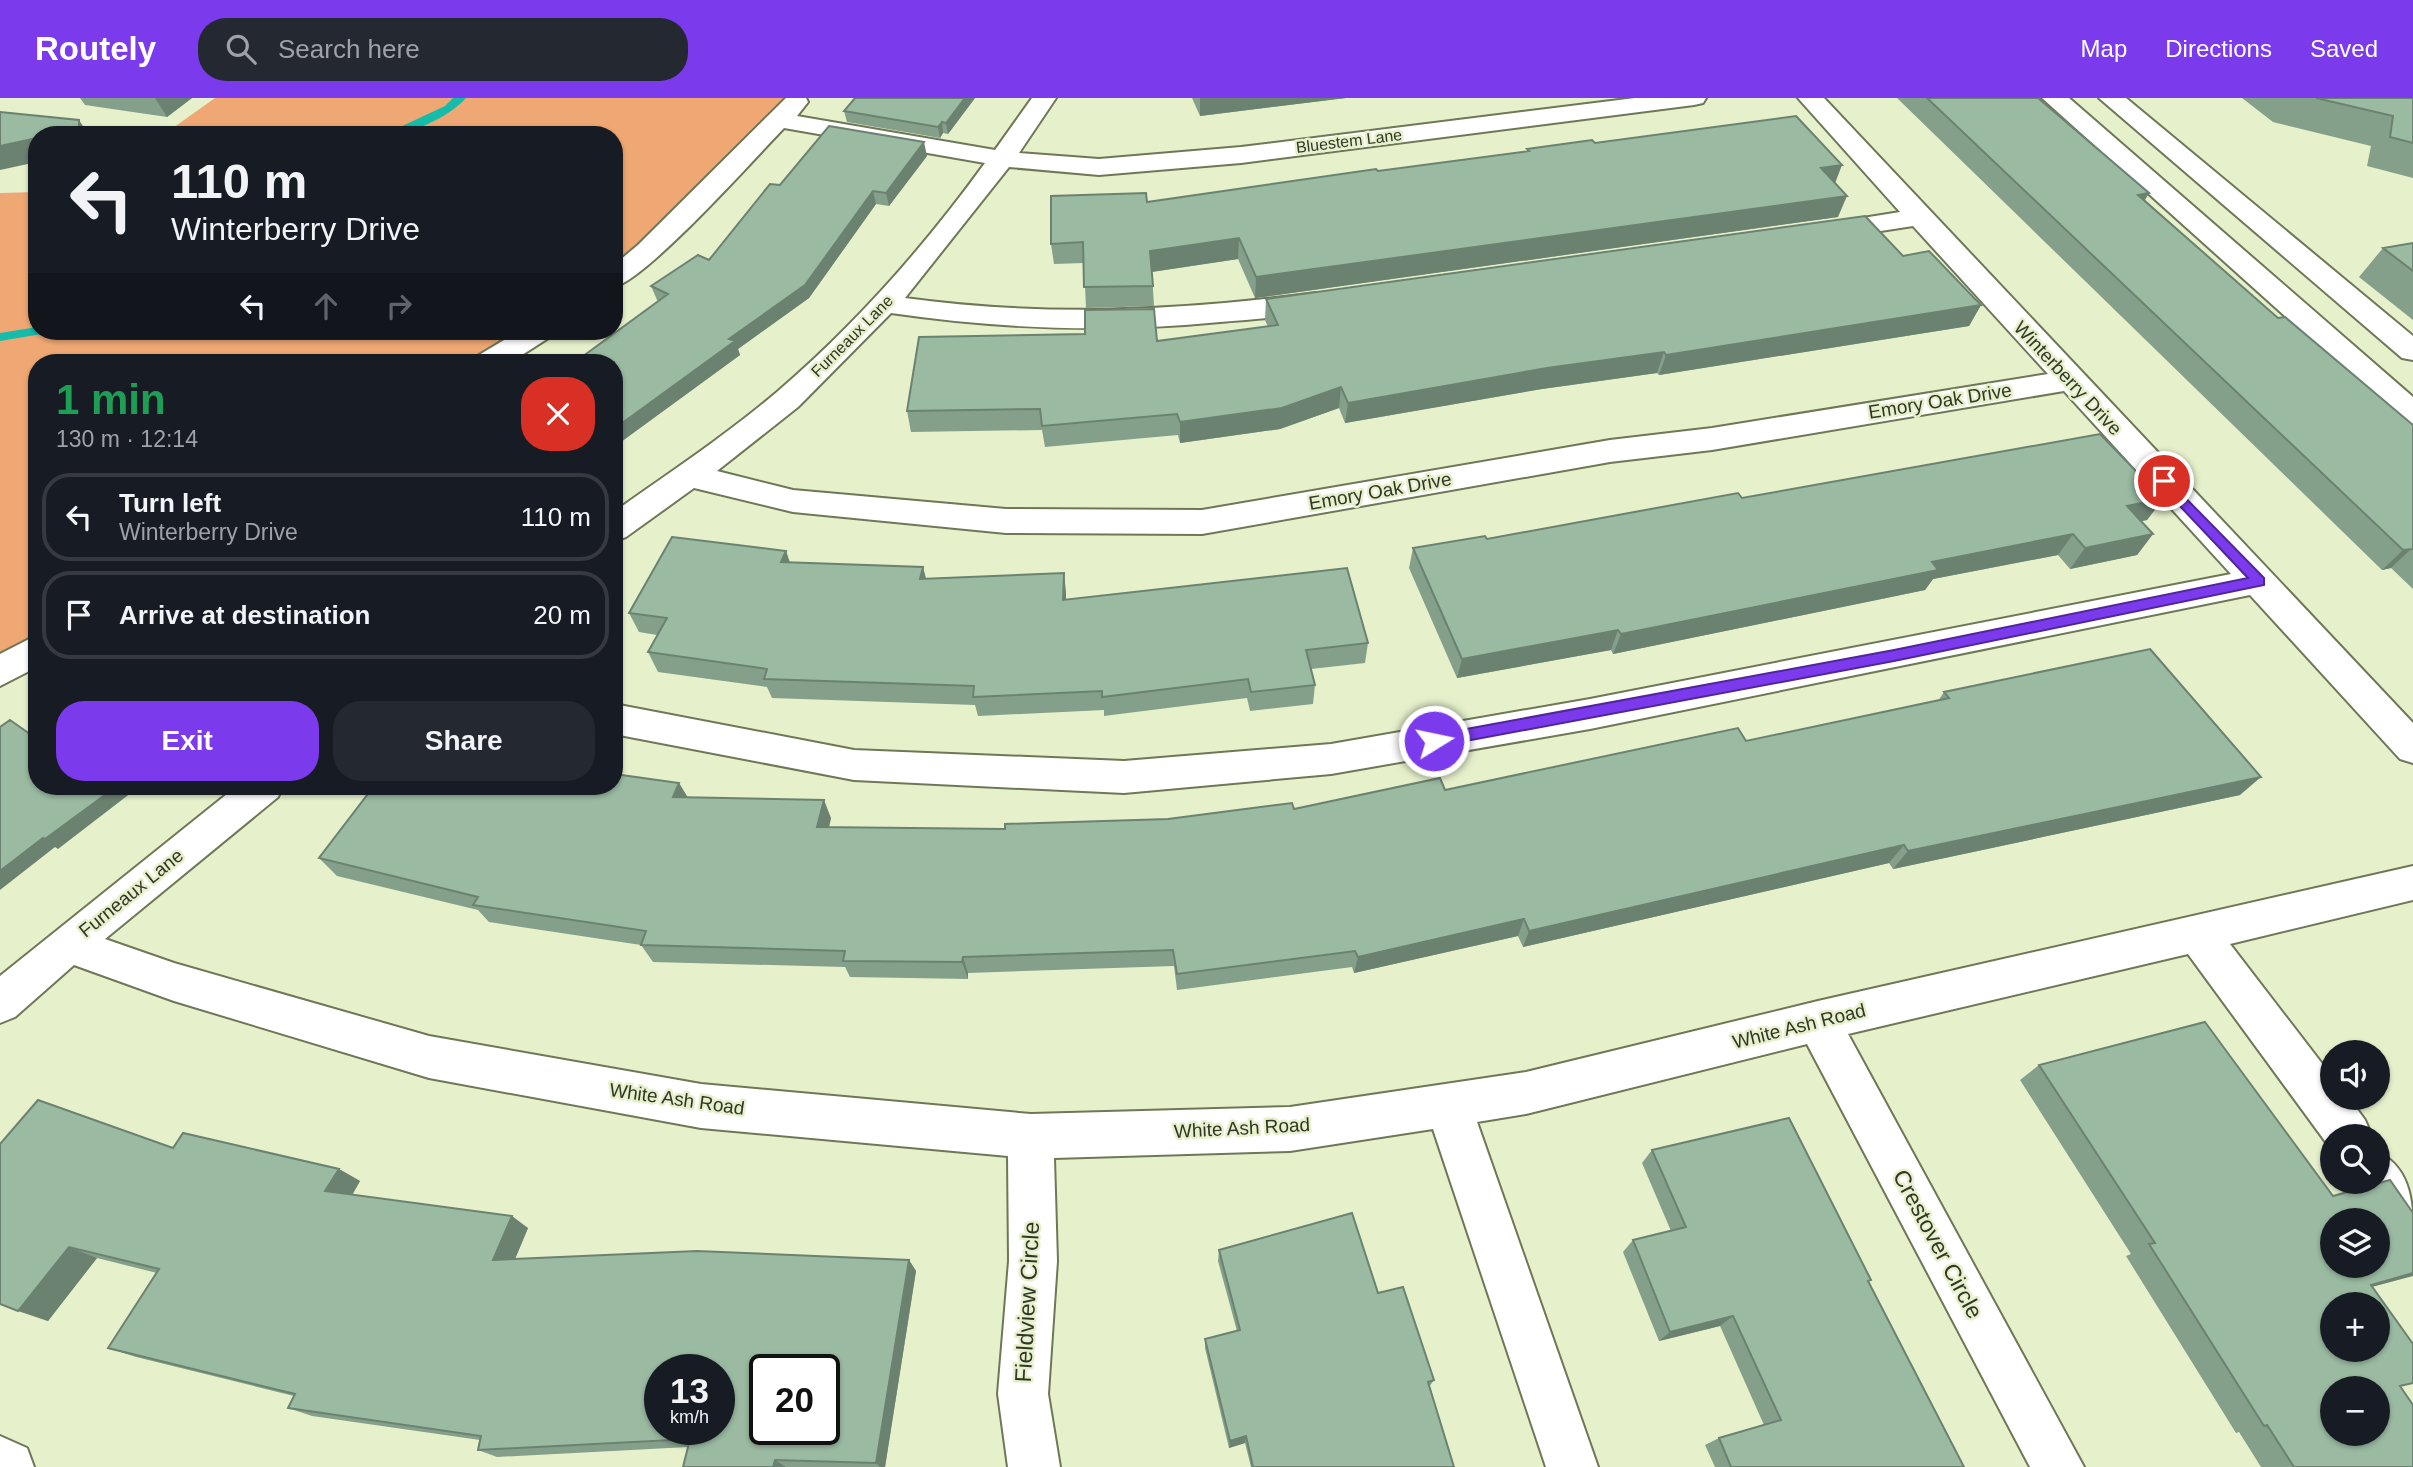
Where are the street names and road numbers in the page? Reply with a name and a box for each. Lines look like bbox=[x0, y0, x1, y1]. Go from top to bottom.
street label: Bluestem Lane bbox=[1295, 126, 1403, 156]
street label: Furneaux Lane bbox=[808, 292, 896, 380]
street label: Winterberry Drive bbox=[2010, 317, 2126, 439]
street label: Emory Oak Drive bbox=[1867, 379, 2013, 423]
street label: Emory Oak Drive bbox=[1307, 468, 1453, 514]
street label: Furneaux Lane bbox=[75, 845, 187, 941]
street label: White Ash Road bbox=[1730, 999, 1868, 1053]
street label: White Ash Road bbox=[608, 1079, 746, 1119]
street label: White Ash Road bbox=[1173, 1114, 1311, 1142]
street label: Crestover Circle bbox=[1888, 1165, 1988, 1323]
street label: Fieldview Circle bbox=[1010, 1221, 1044, 1383]

